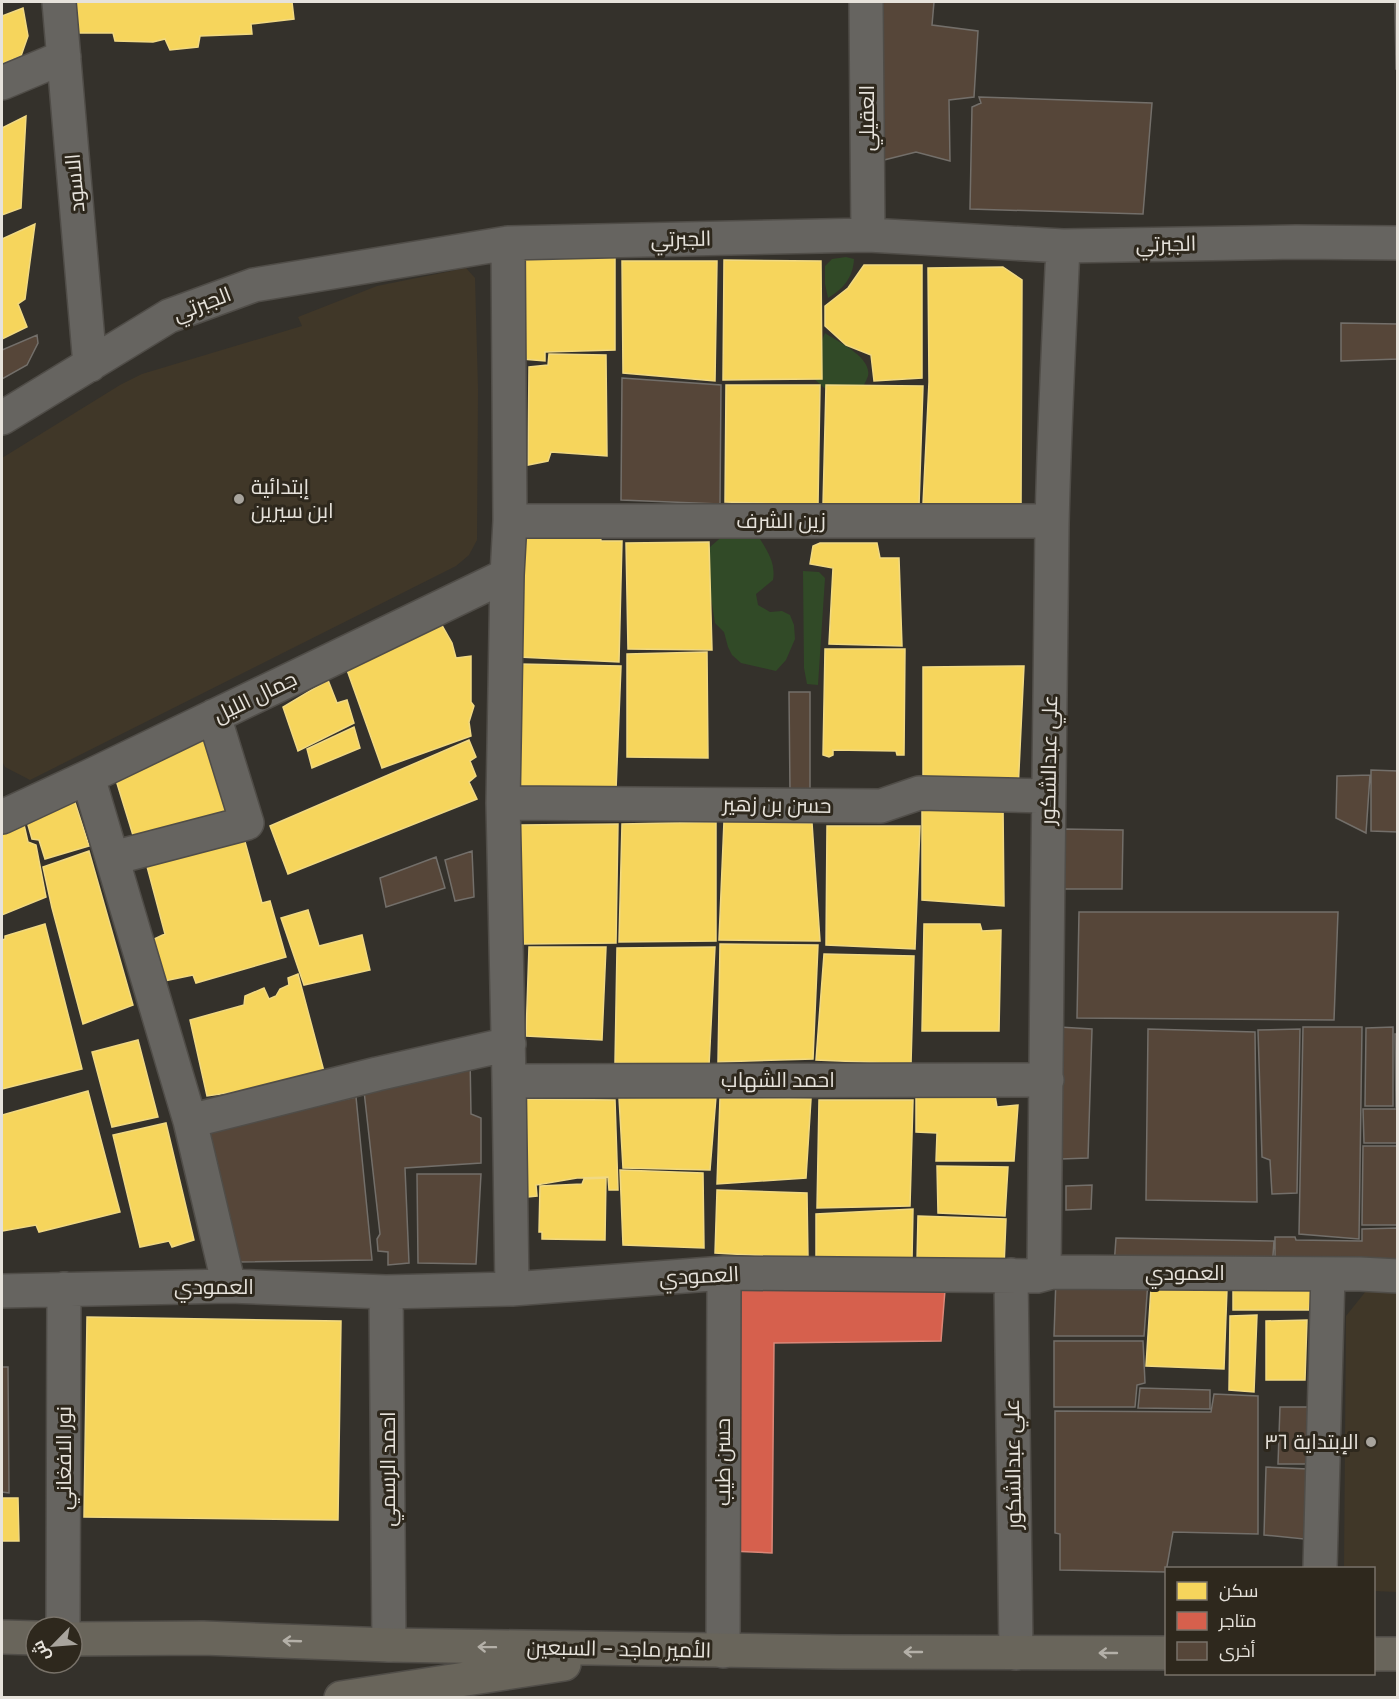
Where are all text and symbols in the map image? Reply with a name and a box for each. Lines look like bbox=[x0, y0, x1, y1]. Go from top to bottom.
street label: العقيلي bbox=[853, 85, 883, 151]
street label: الاسود bbox=[58, 153, 91, 214]
street label: الجبرتي bbox=[650, 224, 712, 256]
street label: الجبرتي bbox=[1135, 229, 1197, 261]
street label: الجبرتي bbox=[169, 280, 236, 330]
place label: إبتدائية ابن سيرين bbox=[251, 473, 334, 524]
marker: إبتدائية ابن سيرين bbox=[232, 492, 246, 506]
street label: زين الشرف bbox=[736, 507, 826, 534]
street label: جمال الليل bbox=[209, 665, 301, 728]
street label: علي عبدالشكور bbox=[1034, 695, 1066, 826]
street label: حسن بن زهير bbox=[721, 790, 832, 819]
street label: احمد الشهاب bbox=[721, 1066, 835, 1093]
street label: العمودي bbox=[1145, 1259, 1225, 1289]
street label: العمودي bbox=[658, 1260, 740, 1294]
street label: العمودي bbox=[174, 1273, 254, 1303]
street label: علي عبدالشكور bbox=[998, 1399, 1030, 1530]
street label: نور الافغاني bbox=[50, 1406, 80, 1510]
street label: احمد الرسمي bbox=[374, 1411, 404, 1527]
street label: حسن طيب bbox=[709, 1418, 736, 1506]
place label: الإبتداية ٣٦ bbox=[1264, 1428, 1359, 1455]
marker: الإبتداية ٣٦ bbox=[1364, 1435, 1378, 1449]
legend bbox=[1165, 1567, 1375, 1675]
text: سكن bbox=[1219, 1579, 1258, 1602]
text: متاجر bbox=[1218, 1609, 1257, 1632]
north arrow bbox=[24, 1615, 84, 1675]
street label: الأمير ماجد - السبعين bbox=[526, 1633, 712, 1664]
one-way arrow bbox=[283, 1636, 303, 1647]
text: ش bbox=[27, 1638, 54, 1665]
text: أخرى bbox=[1219, 1639, 1256, 1662]
one-way arrow bbox=[478, 1641, 498, 1653]
one-way arrow bbox=[904, 1646, 924, 1658]
one-way arrow bbox=[1099, 1647, 1119, 1659]

